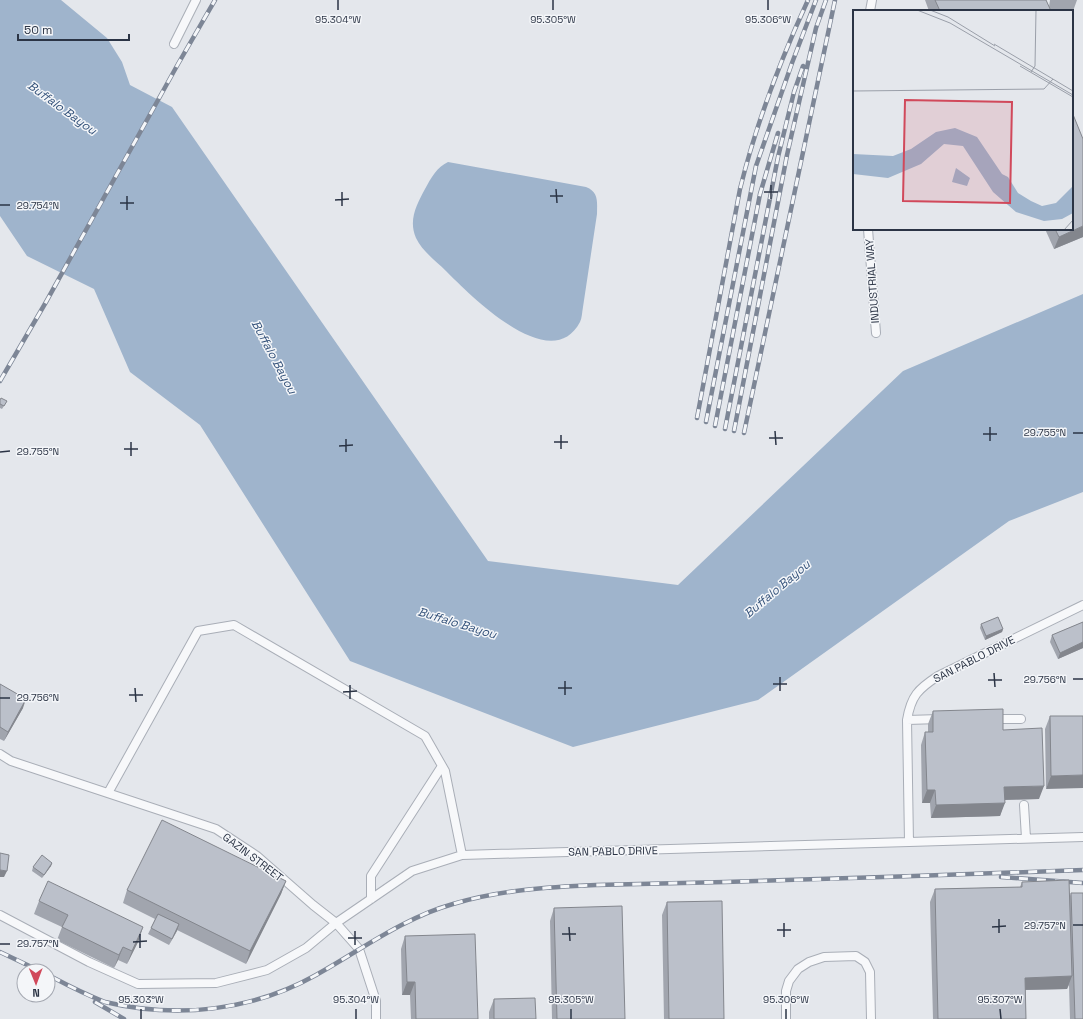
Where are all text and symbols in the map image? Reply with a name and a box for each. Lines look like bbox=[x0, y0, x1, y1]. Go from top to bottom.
inset map bbox=[853, 10, 1073, 230]
text: 95.304°W bbox=[315, 13, 361, 26]
text: 95.305°W bbox=[530, 13, 576, 26]
text: 95.306°W bbox=[745, 13, 791, 26]
scale bar bbox=[18, 16, 129, 42]
text: 50 m bbox=[24, 22, 52, 38]
water label: Buffalo Bayou bbox=[24, 78, 100, 139]
text: 29.754°N bbox=[17, 199, 59, 212]
street label: INDUSTRIAL WAY bbox=[862, 238, 882, 324]
water label: Buffalo Bayou bbox=[248, 317, 300, 397]
text: 29.755°N bbox=[1024, 426, 1066, 439]
text: 29.755°N bbox=[17, 445, 59, 458]
water label: Buffalo Bayou bbox=[741, 556, 814, 621]
water label: Buffalo Bayou bbox=[416, 603, 499, 643]
street label: SAN PABLO DRIVE bbox=[931, 632, 1017, 686]
text: 29.756°N bbox=[1024, 673, 1066, 686]
text: 29.756°N bbox=[17, 691, 59, 704]
street label: GAZIN STREET bbox=[220, 830, 286, 885]
street label: SAN PABLO DRIVE bbox=[568, 843, 658, 859]
text: 29.757°N bbox=[1024, 919, 1066, 932]
text: 29.757°N bbox=[17, 937, 59, 950]
north arrow bbox=[16, 963, 56, 1003]
text: N bbox=[32, 986, 40, 1000]
text: 95.303°W bbox=[118, 993, 164, 1006]
text: 95.304°W bbox=[333, 993, 379, 1006]
text: 95.305°W bbox=[548, 993, 594, 1006]
text: 95.306°W bbox=[763, 993, 809, 1006]
text: 95.307°W bbox=[977, 993, 1023, 1006]

